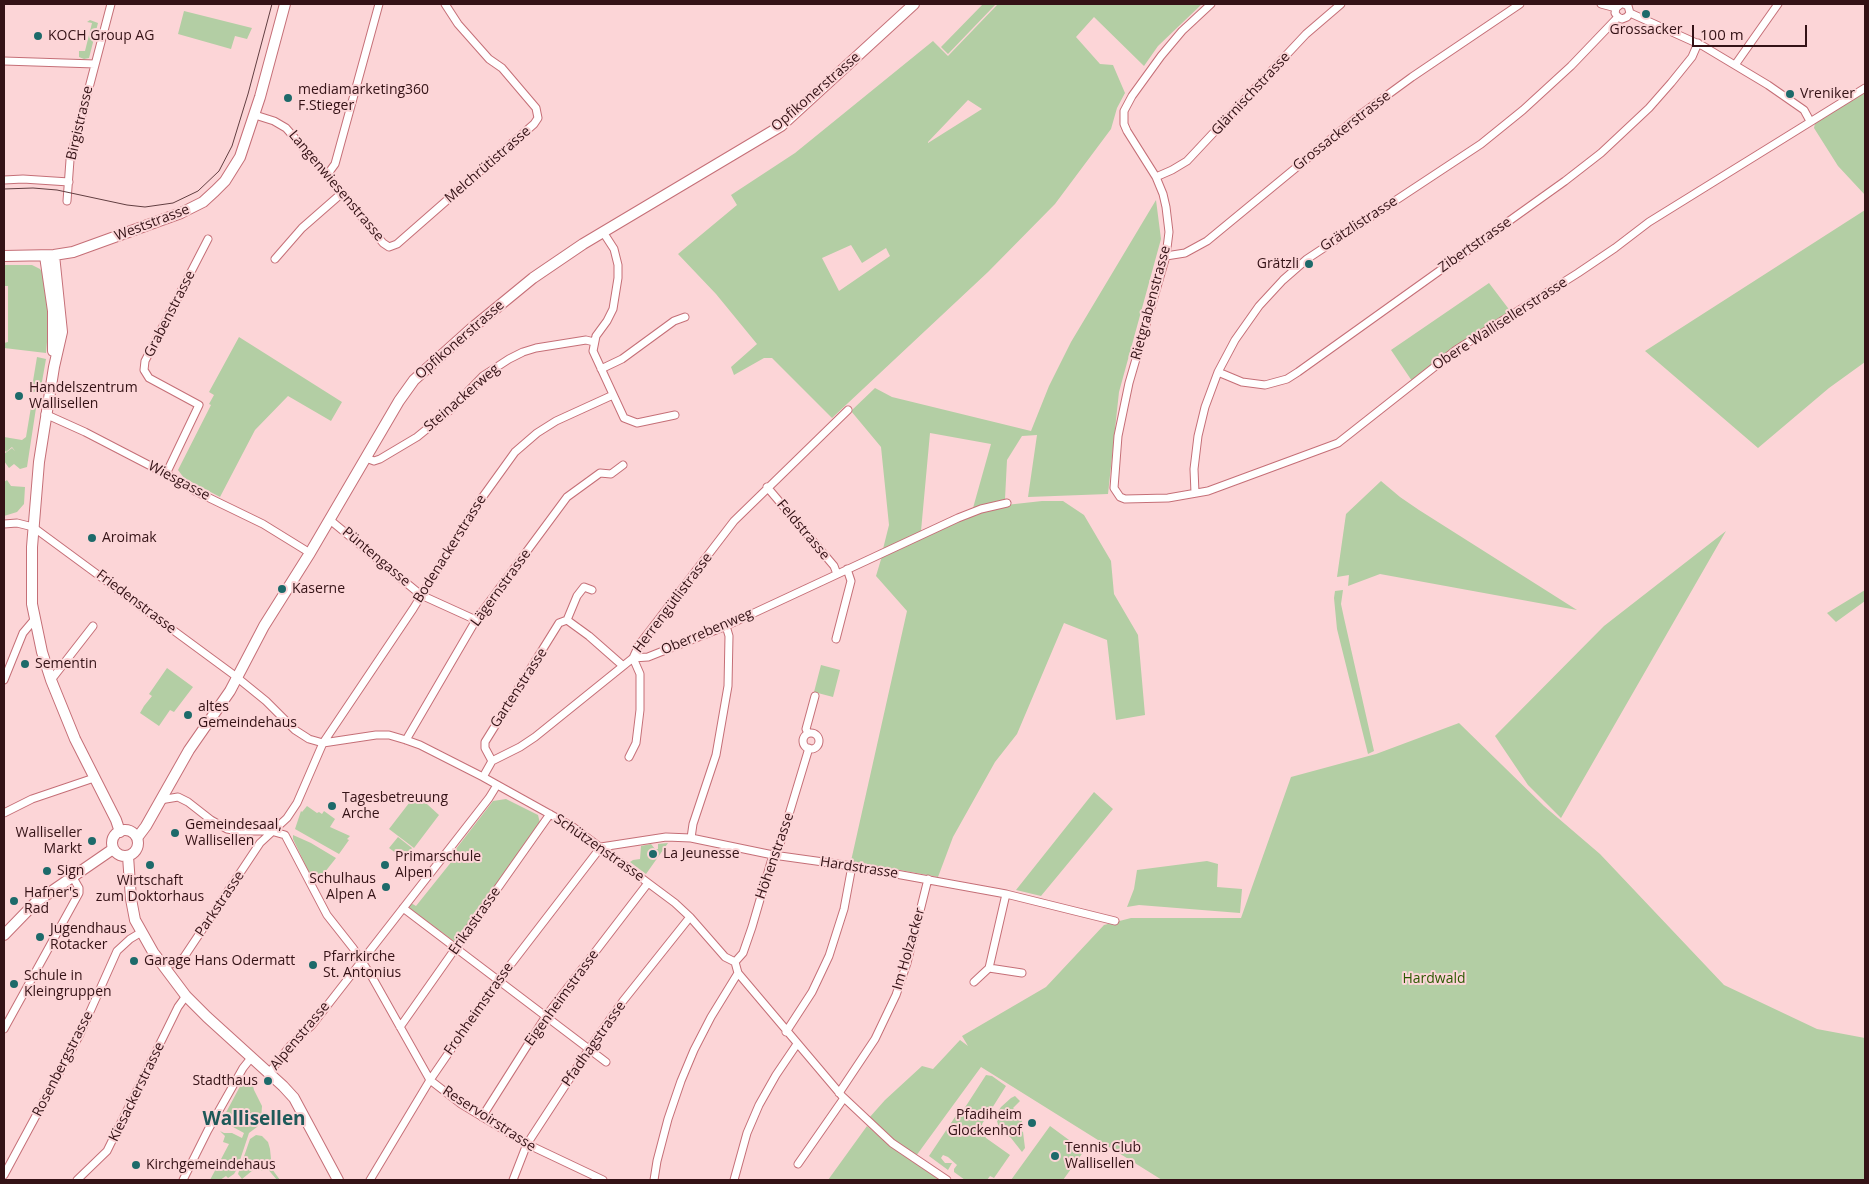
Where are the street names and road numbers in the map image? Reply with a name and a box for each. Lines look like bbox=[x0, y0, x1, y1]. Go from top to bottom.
street label: Opfikonerstrasse bbox=[768, 49, 864, 135]
street label: Glärnischstrasse bbox=[1208, 49, 1294, 139]
street label: Birgistrasse bbox=[63, 84, 97, 162]
street label: Grossackerstrasse bbox=[1290, 88, 1394, 174]
street label: Melchrütistrasse bbox=[442, 123, 534, 207]
street label: Langenwiesenstrasse bbox=[285, 127, 387, 245]
street label: Grätzlistrasse bbox=[1317, 193, 1401, 255]
street label: Weststrasse bbox=[112, 201, 192, 245]
street label: Zibertstrasse bbox=[1435, 214, 1515, 276]
street label: Rietgrabenstrasse bbox=[1128, 244, 1174, 362]
street label: Grabenstrasse bbox=[141, 268, 199, 360]
street label: Obere Wallisellerstrasse bbox=[1429, 274, 1571, 374]
street label: Opfikonerstrasse bbox=[412, 297, 508, 383]
street label: Steinackerweg bbox=[421, 361, 503, 435]
street label: Wiesgasse bbox=[145, 458, 213, 504]
street label: Bodenackerstrasse bbox=[410, 492, 490, 606]
street label: Feldstrasse bbox=[773, 496, 833, 564]
street label: Püntengasse bbox=[339, 524, 413, 590]
street label: Lägernstrasse bbox=[467, 546, 535, 630]
street label: Herrengütlistrasse bbox=[630, 550, 716, 656]
street label: Friedenstrasse bbox=[93, 566, 179, 638]
street label: Oberrebenweg bbox=[659, 605, 755, 659]
street label: Gartenstrasse bbox=[487, 645, 551, 731]
street label: Schützenstrasse bbox=[551, 811, 647, 885]
street label: Höhenstrasse bbox=[752, 811, 798, 901]
street label: Hardstrasse bbox=[819, 854, 899, 882]
street label: Parkstrasse bbox=[192, 868, 248, 940]
street label: Erikastrasse bbox=[446, 884, 504, 958]
street label: Im Holzacker bbox=[889, 906, 929, 992]
street label: Eigenheimstrasse bbox=[522, 947, 602, 1049]
street label: Frohheimstrasse bbox=[441, 959, 517, 1059]
street label: Pfadhagstrasse bbox=[558, 998, 630, 1090]
street label: Alpenstrasse bbox=[267, 999, 333, 1073]
street label: Rosenbergstrasse bbox=[29, 1008, 97, 1120]
street label: Kiesackerstrasse bbox=[106, 1040, 168, 1144]
street label: Reservoirstrasse bbox=[439, 1083, 539, 1155]

